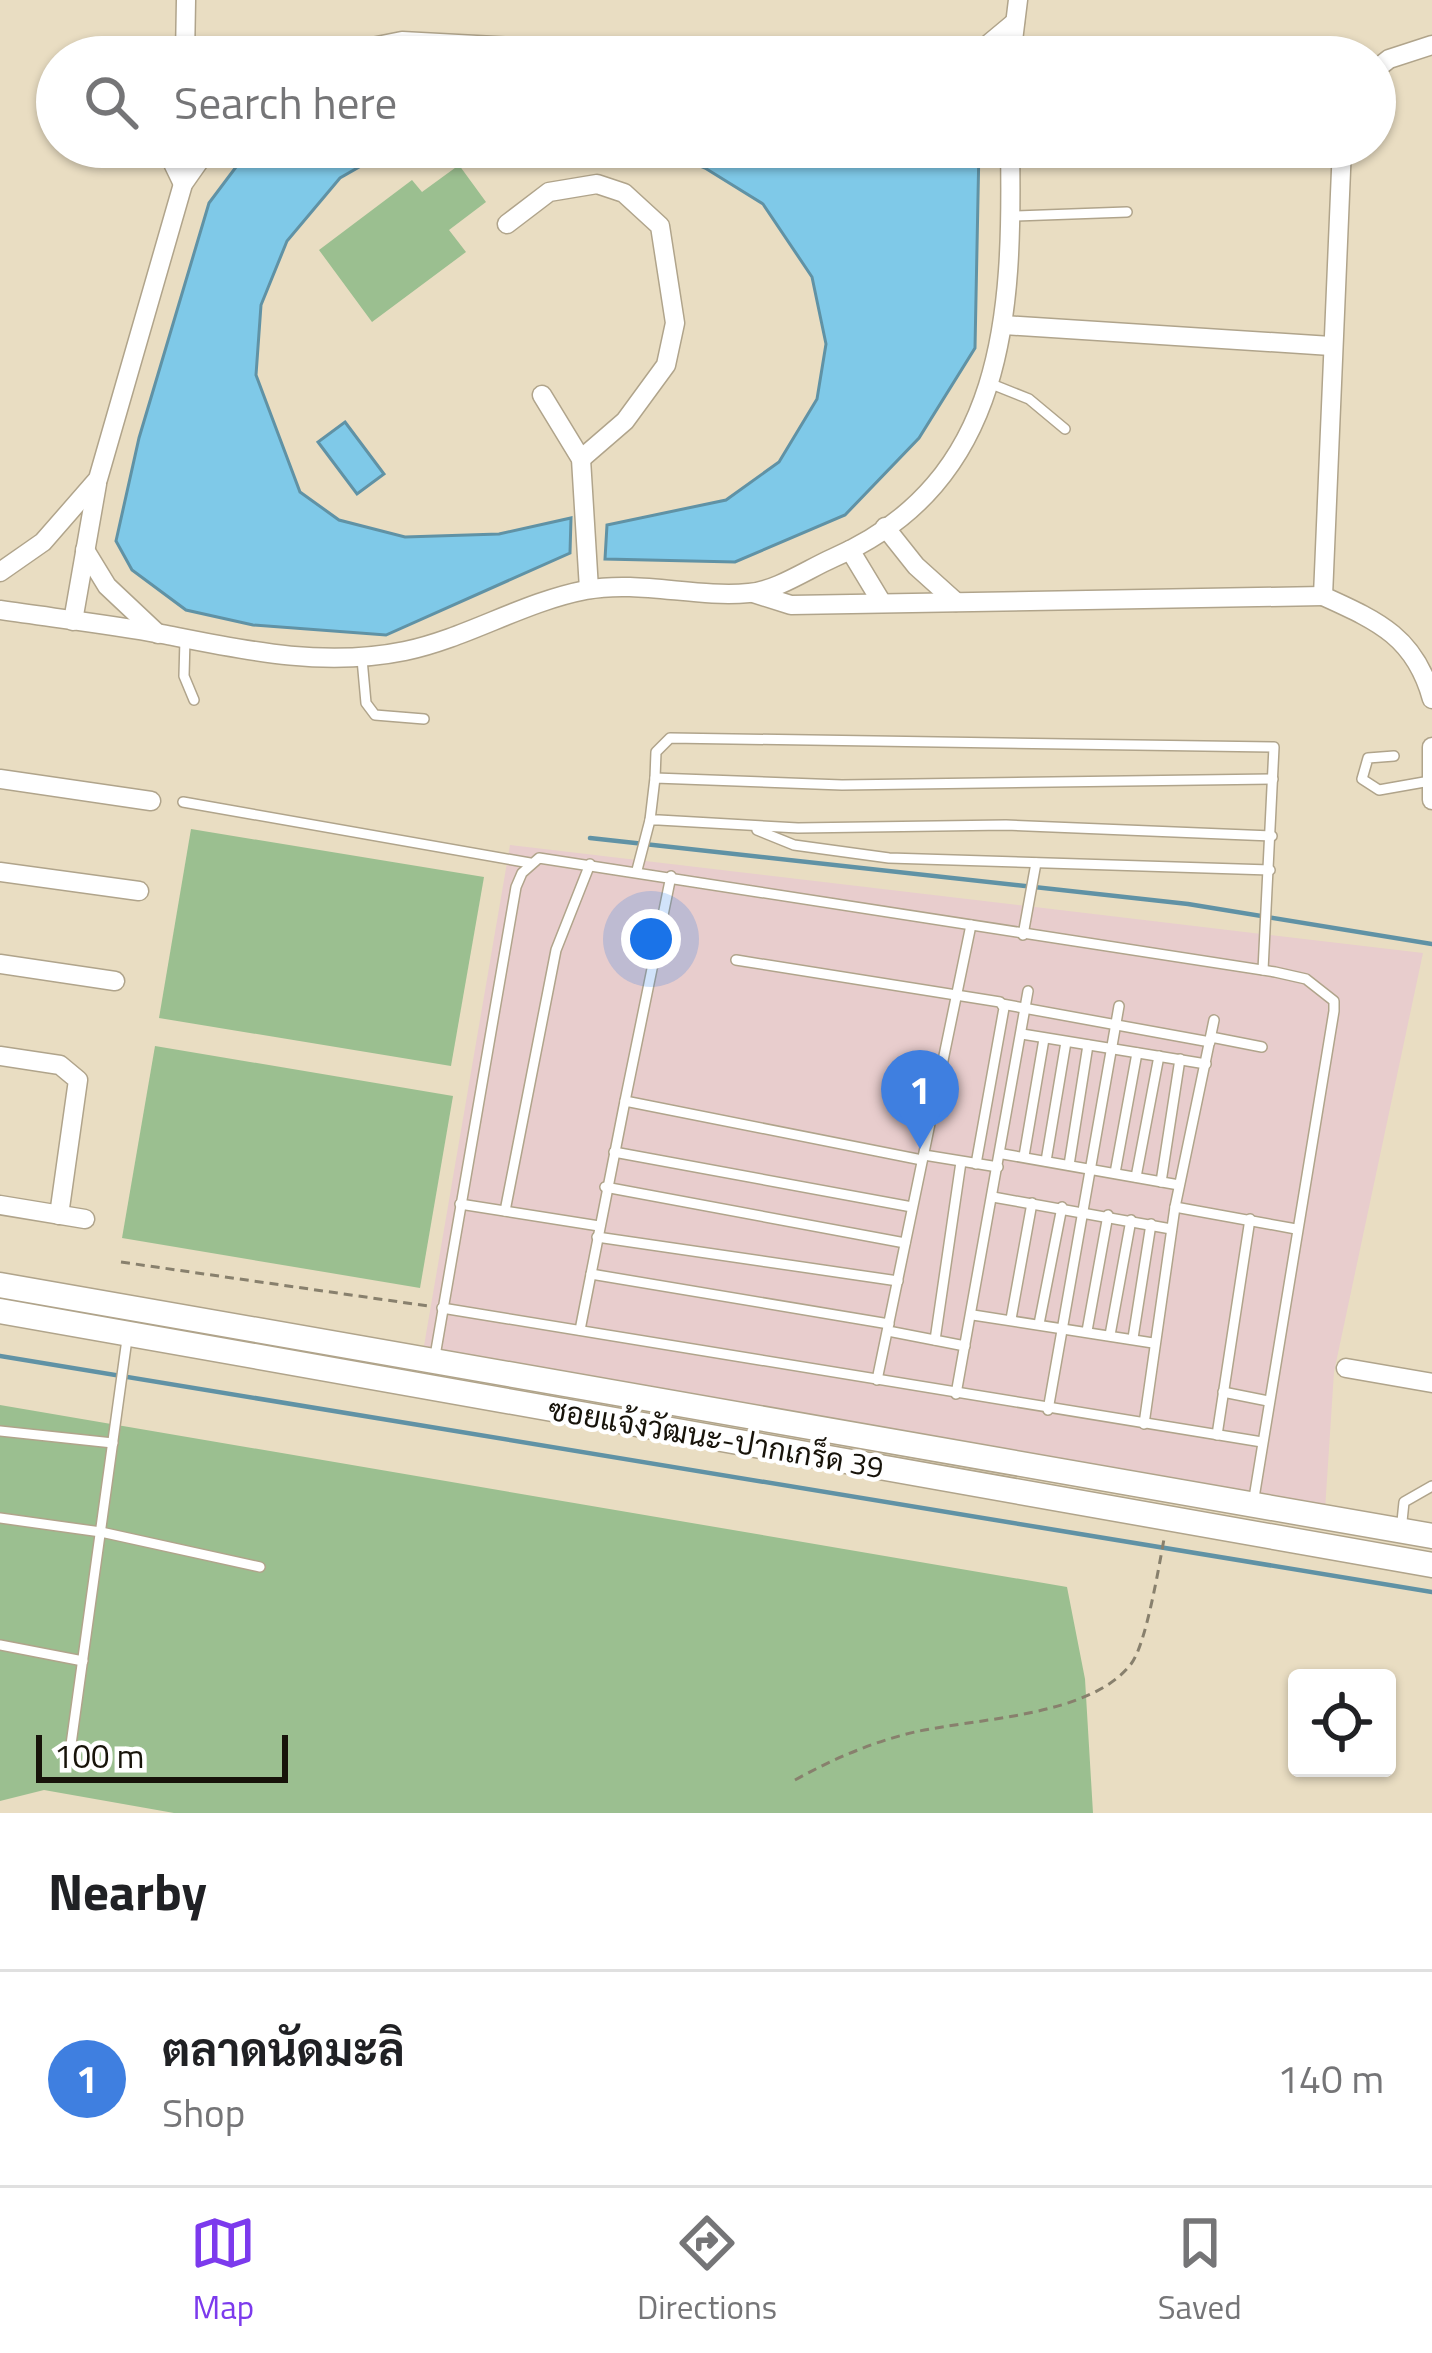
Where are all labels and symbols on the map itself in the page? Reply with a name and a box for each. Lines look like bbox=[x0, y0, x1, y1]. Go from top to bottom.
your location bbox=[621, 909, 681, 969]
pin: 1 bbox=[881, 1050, 959, 1149]
street label: ซอยแจ้งวัฒนะ-ปากเกร็ด 39 bbox=[545, 1386, 887, 1490]
scale bar bbox=[36, 1729, 288, 1782]

